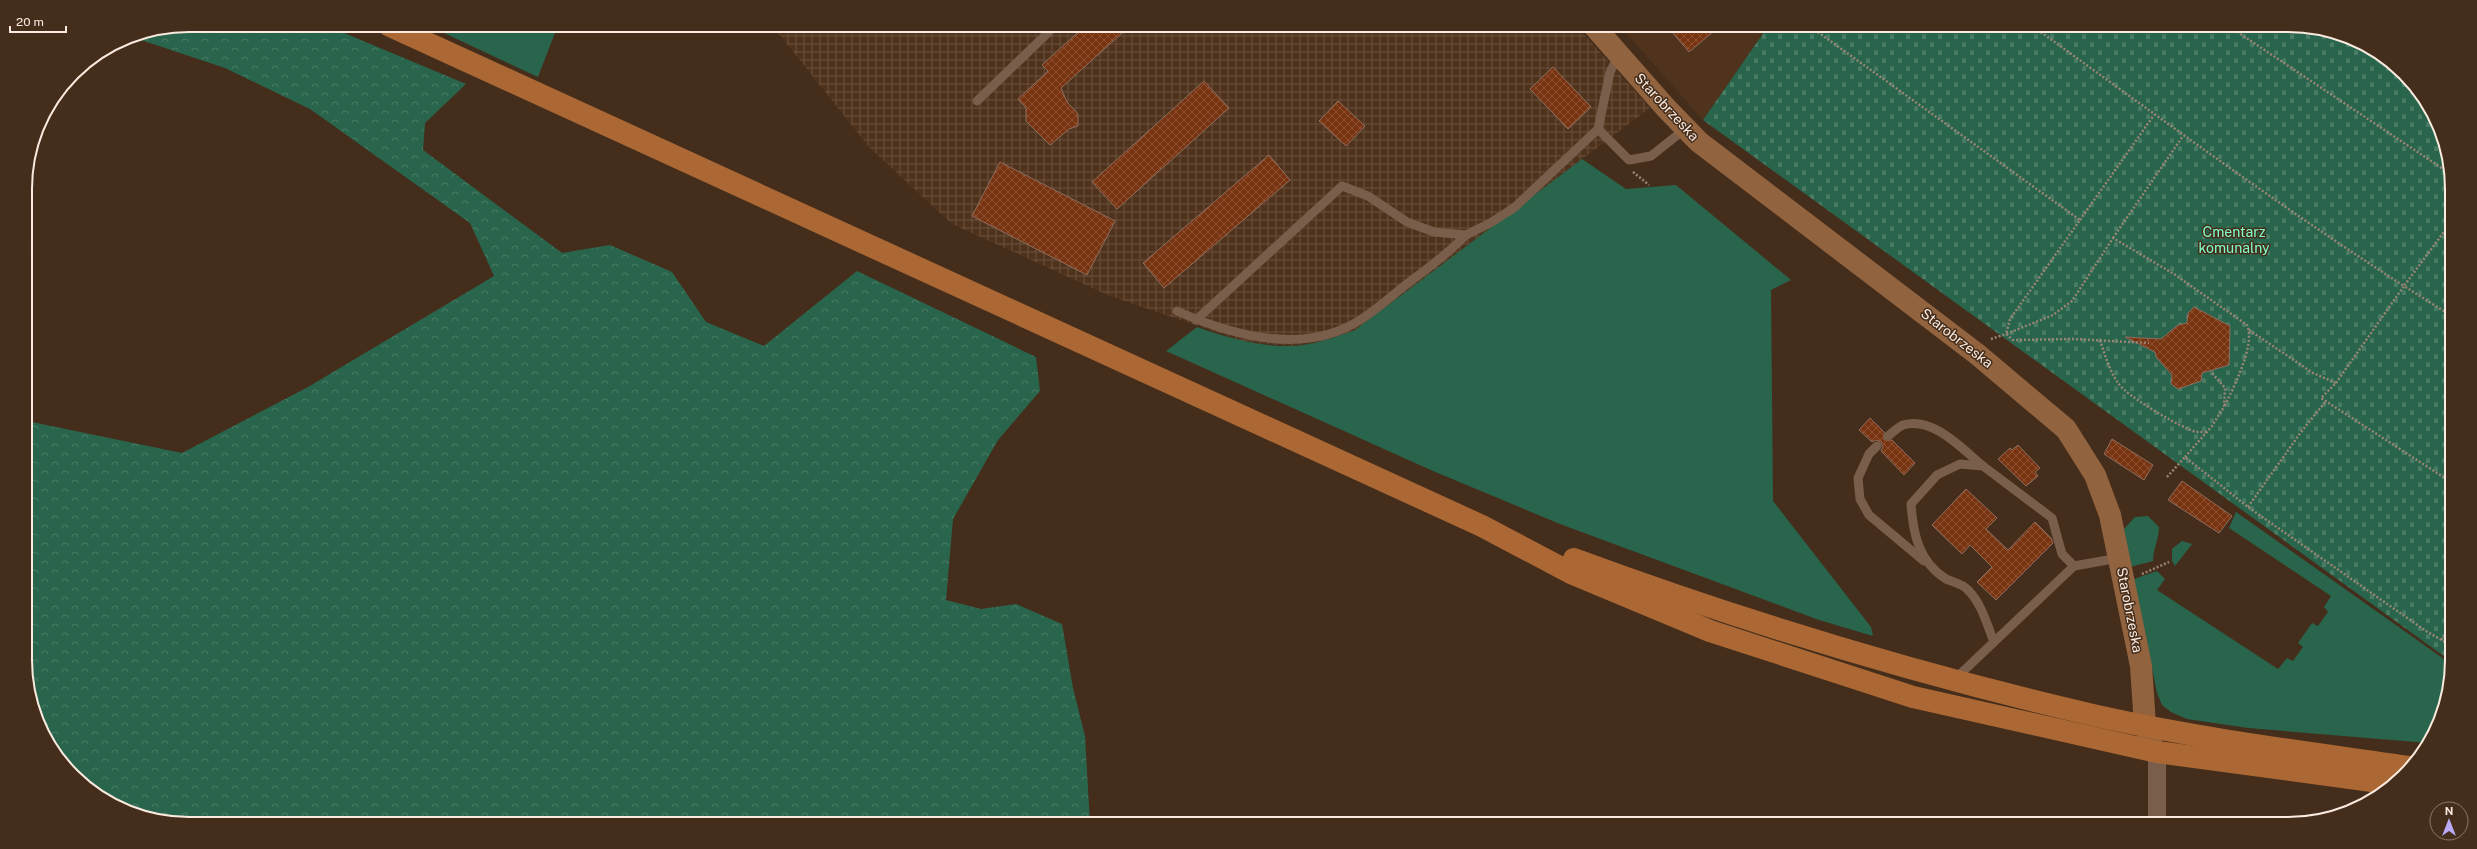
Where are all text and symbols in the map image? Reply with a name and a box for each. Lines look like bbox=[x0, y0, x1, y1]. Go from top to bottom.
scale bar bbox=[10, 8, 66, 34]
text: 20 m bbox=[16, 15, 44, 29]
street label: Starobrzeska bbox=[1632, 70, 1702, 144]
park label: Cmentarz komunalny bbox=[2198, 224, 2270, 256]
street label: Starobrzeska bbox=[1918, 305, 1996, 371]
street label: Starobrzeska bbox=[2114, 566, 2146, 654]
north arrow bbox=[2429, 801, 2469, 841]
text: N bbox=[2445, 805, 2453, 817]

